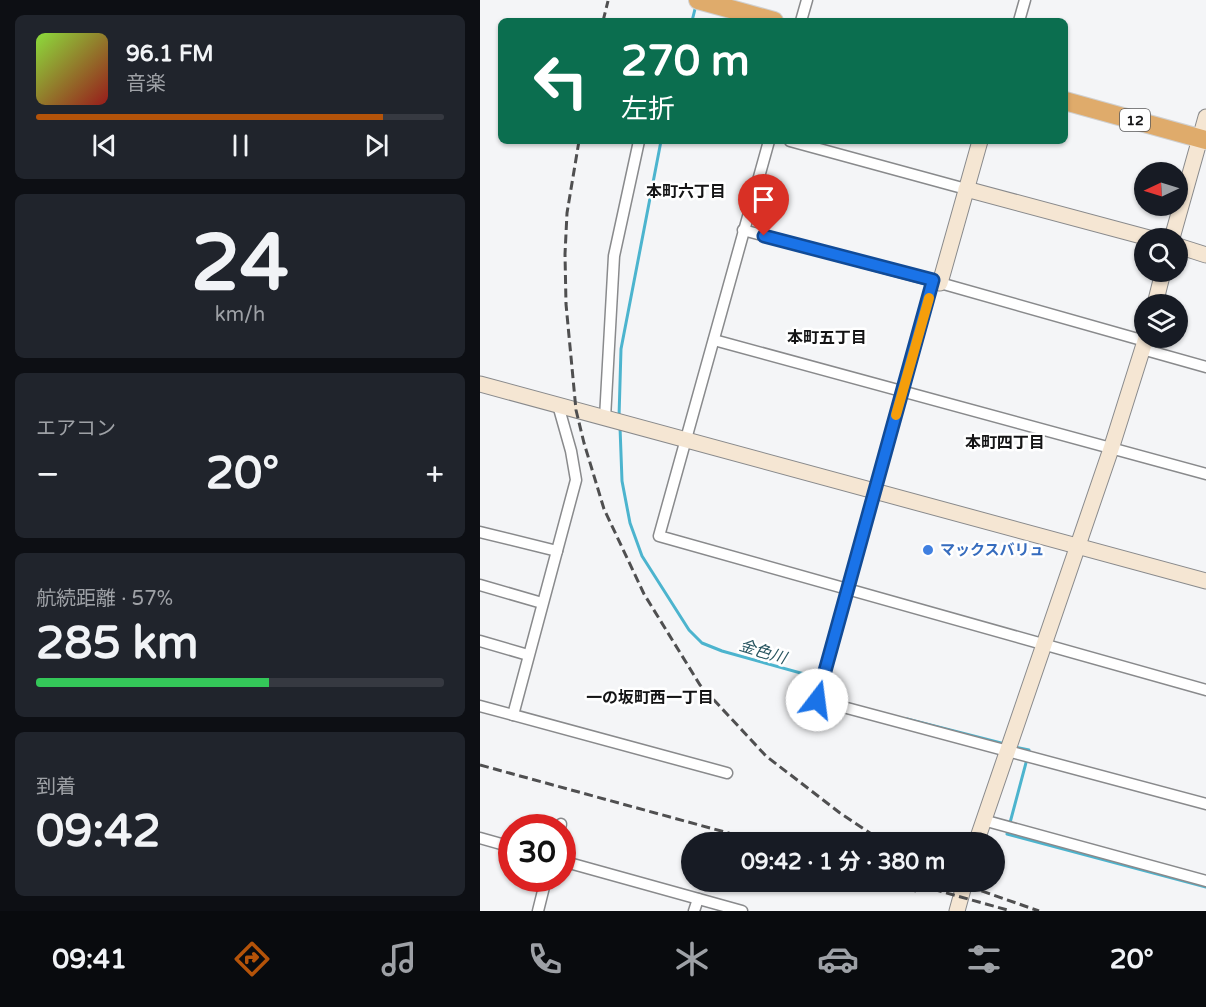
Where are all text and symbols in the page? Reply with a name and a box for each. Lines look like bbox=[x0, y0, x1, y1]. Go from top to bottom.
text: 270 m bbox=[621, 36, 750, 87]
text: 96.1 FM bbox=[126, 41, 214, 67]
icon: left bbox=[522, 42, 600, 120]
text: 音楽 bbox=[126, 72, 166, 96]
text: 左折 bbox=[621, 93, 675, 126]
road number: 12 bbox=[1120, 109, 1150, 131]
icon: previous bbox=[88, 129, 121, 162]
icon: pause bbox=[224, 129, 257, 162]
icon: next bbox=[360, 129, 393, 162]
north arrow bbox=[1134, 162, 1188, 216]
map controls bbox=[1134, 162, 1188, 348]
pin bbox=[738, 174, 789, 236]
district label: 本町六丁目 bbox=[646, 182, 726, 202]
icon: arrive bbox=[747, 183, 780, 216]
text: 24 bbox=[191, 217, 289, 311]
button: search bbox=[1134, 228, 1188, 282]
button: layers bbox=[1134, 294, 1188, 348]
text: km/h bbox=[215, 303, 265, 327]
district label: 本町五丁目 bbox=[787, 328, 867, 348]
text: エアコン bbox=[36, 417, 116, 441]
district label: 本町四丁目 bbox=[965, 433, 1045, 453]
text: 20° bbox=[206, 447, 279, 501]
text: − bbox=[36, 455, 60, 494]
text: + bbox=[425, 455, 444, 494]
place label: マックスバリュ bbox=[940, 541, 1045, 559]
marker: マックスバリュ bbox=[921, 543, 935, 557]
text: 航続距離 · 57% bbox=[36, 587, 173, 611]
text: 285 km bbox=[36, 617, 198, 671]
water label: 金色川 bbox=[737, 635, 790, 669]
position arrow bbox=[785, 668, 849, 732]
district label: 一の坂町西一丁目 bbox=[586, 688, 714, 708]
text: 到着 bbox=[36, 775, 76, 799]
text: 09:42 bbox=[36, 805, 161, 859]
speed limit sign: 30 bbox=[498, 814, 576, 892]
text: 09:42 · 1 分 · 380 m bbox=[741, 849, 945, 875]
icon: directions bbox=[231, 938, 273, 980]
icon: music bbox=[378, 938, 420, 980]
icon: phone bbox=[524, 938, 566, 980]
icon: climate bbox=[671, 938, 713, 980]
icon: car bbox=[817, 938, 859, 980]
icon: filters bbox=[963, 938, 1005, 980]
text: 09:41 bbox=[52, 943, 127, 976]
text: 20° bbox=[1110, 943, 1154, 976]

